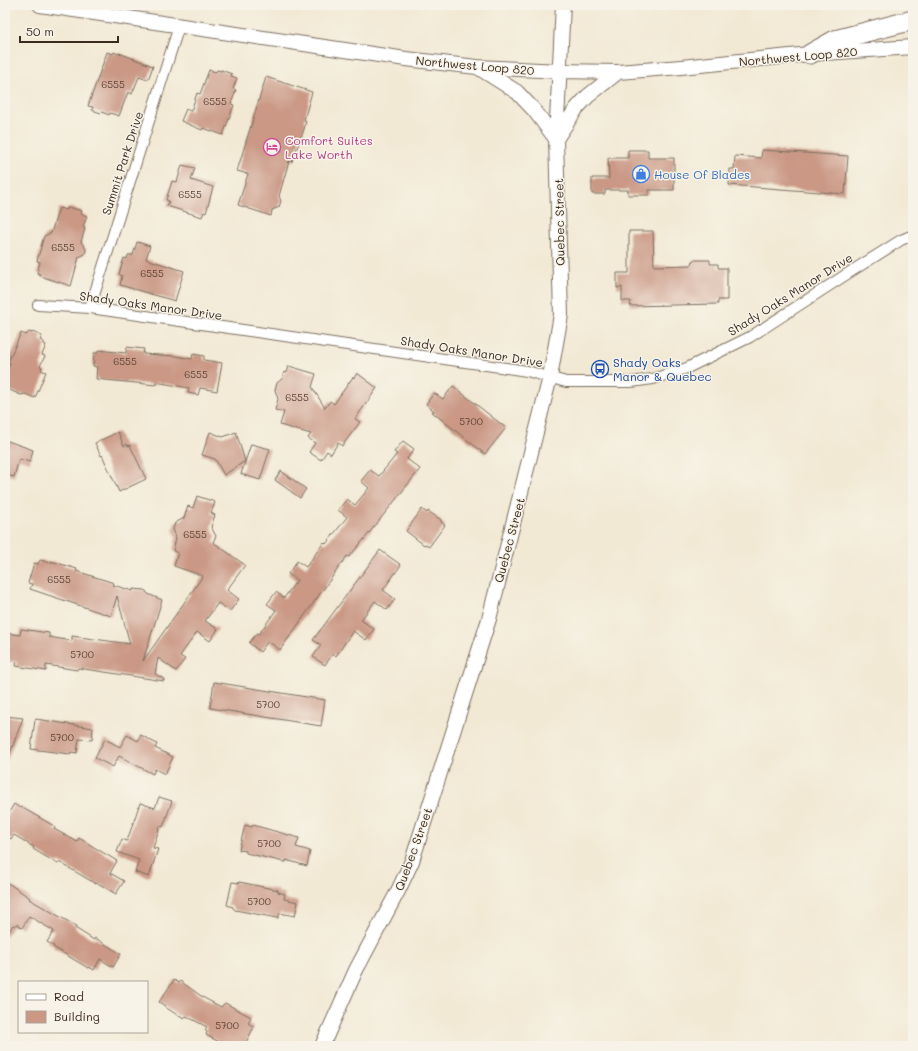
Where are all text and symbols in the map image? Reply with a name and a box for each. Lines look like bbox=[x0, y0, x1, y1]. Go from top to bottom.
scale bar bbox=[20, 18, 118, 44]
text: 50 m bbox=[26, 23, 54, 39]
street label: Northwest Loop 820 bbox=[738, 43, 859, 69]
street label: Northwest Loop 820 bbox=[415, 52, 536, 78]
house number: 6555 bbox=[101, 77, 125, 91]
house number: 6555 bbox=[203, 94, 227, 108]
street label: Summit Park Drive bbox=[98, 109, 146, 217]
place label: Comfort Suites Lake Worth bbox=[285, 132, 373, 162]
hotel icon: Comfort Suites Lake Worth bbox=[262, 137, 282, 157]
shop icon: House Of Blades bbox=[631, 164, 651, 184]
place label: House Of Blades bbox=[654, 166, 750, 182]
street label: Quebec Street bbox=[550, 178, 568, 266]
house number: 6555 bbox=[178, 187, 202, 201]
house number: 6555 bbox=[51, 240, 75, 254]
street label: Shady Oaks Manor Drive bbox=[725, 249, 855, 339]
house number: 6555 bbox=[140, 266, 164, 280]
street label: Shady Oaks Manor Drive bbox=[79, 287, 223, 323]
street label: Shady Oaks Manor Drive bbox=[400, 332, 544, 370]
house number: 6555 bbox=[113, 354, 137, 368]
place label: Shady Oaks Manor & Quebec bbox=[613, 354, 712, 384]
bus stop icon: Shady Oaks Manor & Quebec bbox=[590, 359, 610, 379]
house number: 6555 bbox=[184, 367, 208, 381]
house number: 6555 bbox=[285, 390, 309, 404]
house number: 5700 bbox=[459, 414, 483, 428]
street label: Quebec Street bbox=[490, 496, 528, 584]
house number: 6555 bbox=[183, 527, 207, 541]
house number: 6555 bbox=[47, 572, 71, 586]
house number: 5700 bbox=[70, 647, 94, 661]
house number: 5700 bbox=[256, 697, 280, 711]
house number: 5700 bbox=[50, 730, 74, 744]
street label: Quebec Street bbox=[391, 805, 435, 893]
house number: 5700 bbox=[257, 836, 281, 850]
house number: 5700 bbox=[247, 894, 271, 908]
legend bbox=[18, 981, 148, 1033]
text: Road bbox=[54, 988, 84, 1004]
text: Building bbox=[54, 1008, 100, 1024]
house number: 5700 bbox=[215, 1018, 239, 1032]

